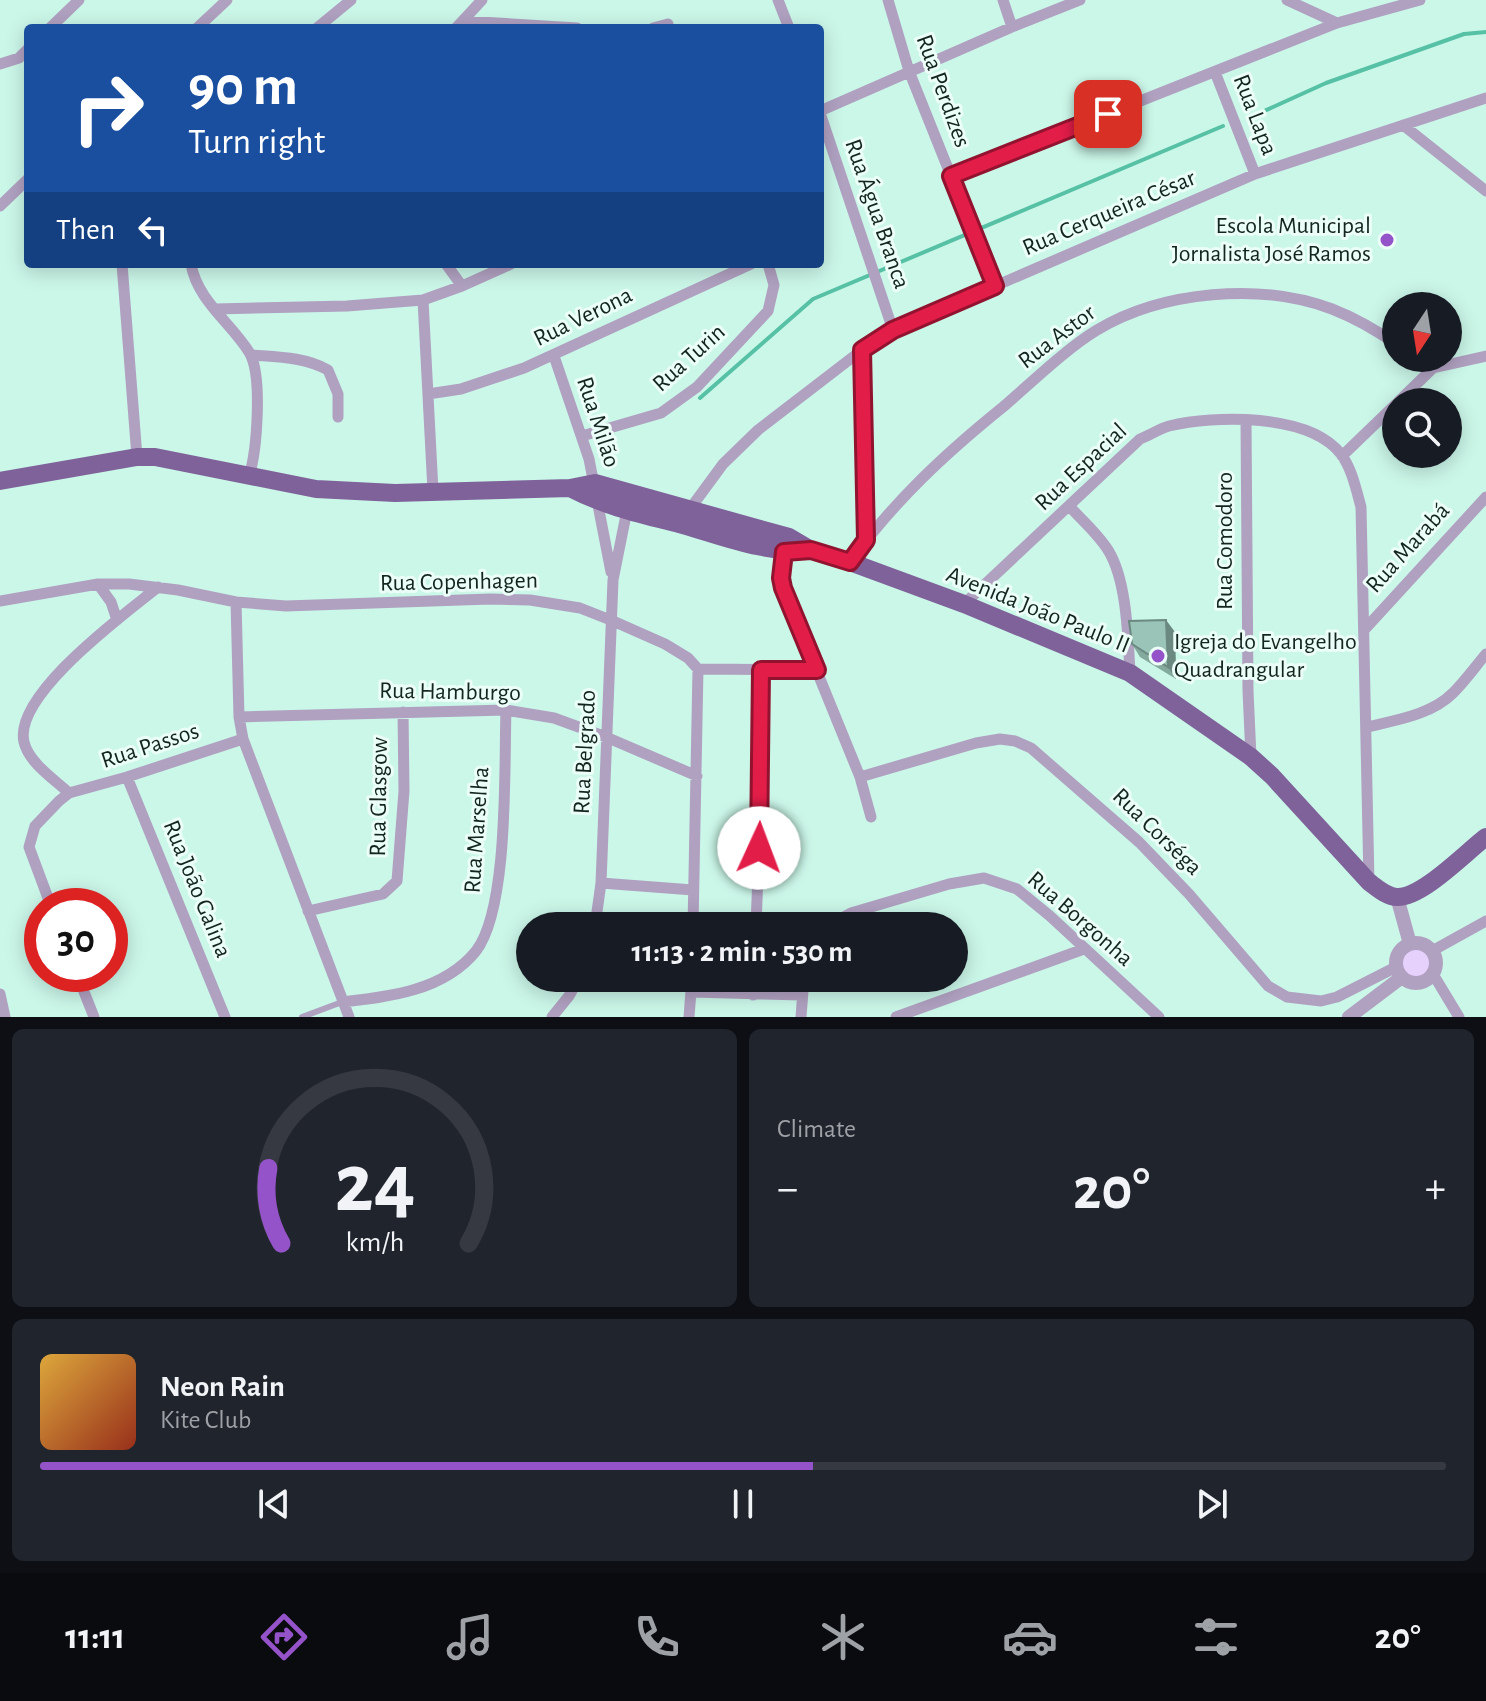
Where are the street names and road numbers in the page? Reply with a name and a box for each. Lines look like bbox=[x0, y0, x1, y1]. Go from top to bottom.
street label: Rua Perdizes bbox=[912, 31, 974, 151]
street label: Rua Lapa bbox=[1229, 71, 1281, 159]
street label: Rua Água Branca bbox=[840, 135, 916, 292]
street label: Rua Cerqueira César bbox=[1019, 166, 1199, 260]
street label: Rua Verona bbox=[530, 283, 636, 351]
street label: Rua Astor bbox=[1014, 300, 1100, 374]
street label: Rua Turin bbox=[648, 320, 730, 396]
street label: Rua Milão bbox=[572, 374, 624, 470]
street label: Rua Espacial bbox=[1030, 419, 1132, 515]
street label: Rua Comodoro bbox=[1213, 472, 1237, 610]
street label: Rua Marabá bbox=[1362, 498, 1454, 598]
street label: Avenida João Paulo II bbox=[943, 562, 1133, 658]
street label: Rua Copenhagen bbox=[380, 569, 538, 595]
street label: Rua Hamburgo bbox=[379, 679, 521, 705]
street label: Rua Belgrado bbox=[570, 689, 600, 815]
street label: Rua Passos bbox=[98, 719, 202, 773]
street label: Rua Glasgow bbox=[366, 737, 392, 857]
street label: Rua Marselha bbox=[461, 766, 493, 894]
street label: Rua Corséga bbox=[1108, 784, 1206, 880]
street label: Rua João Galina bbox=[159, 817, 235, 961]
street label: Rua Borgonha bbox=[1023, 867, 1137, 971]

